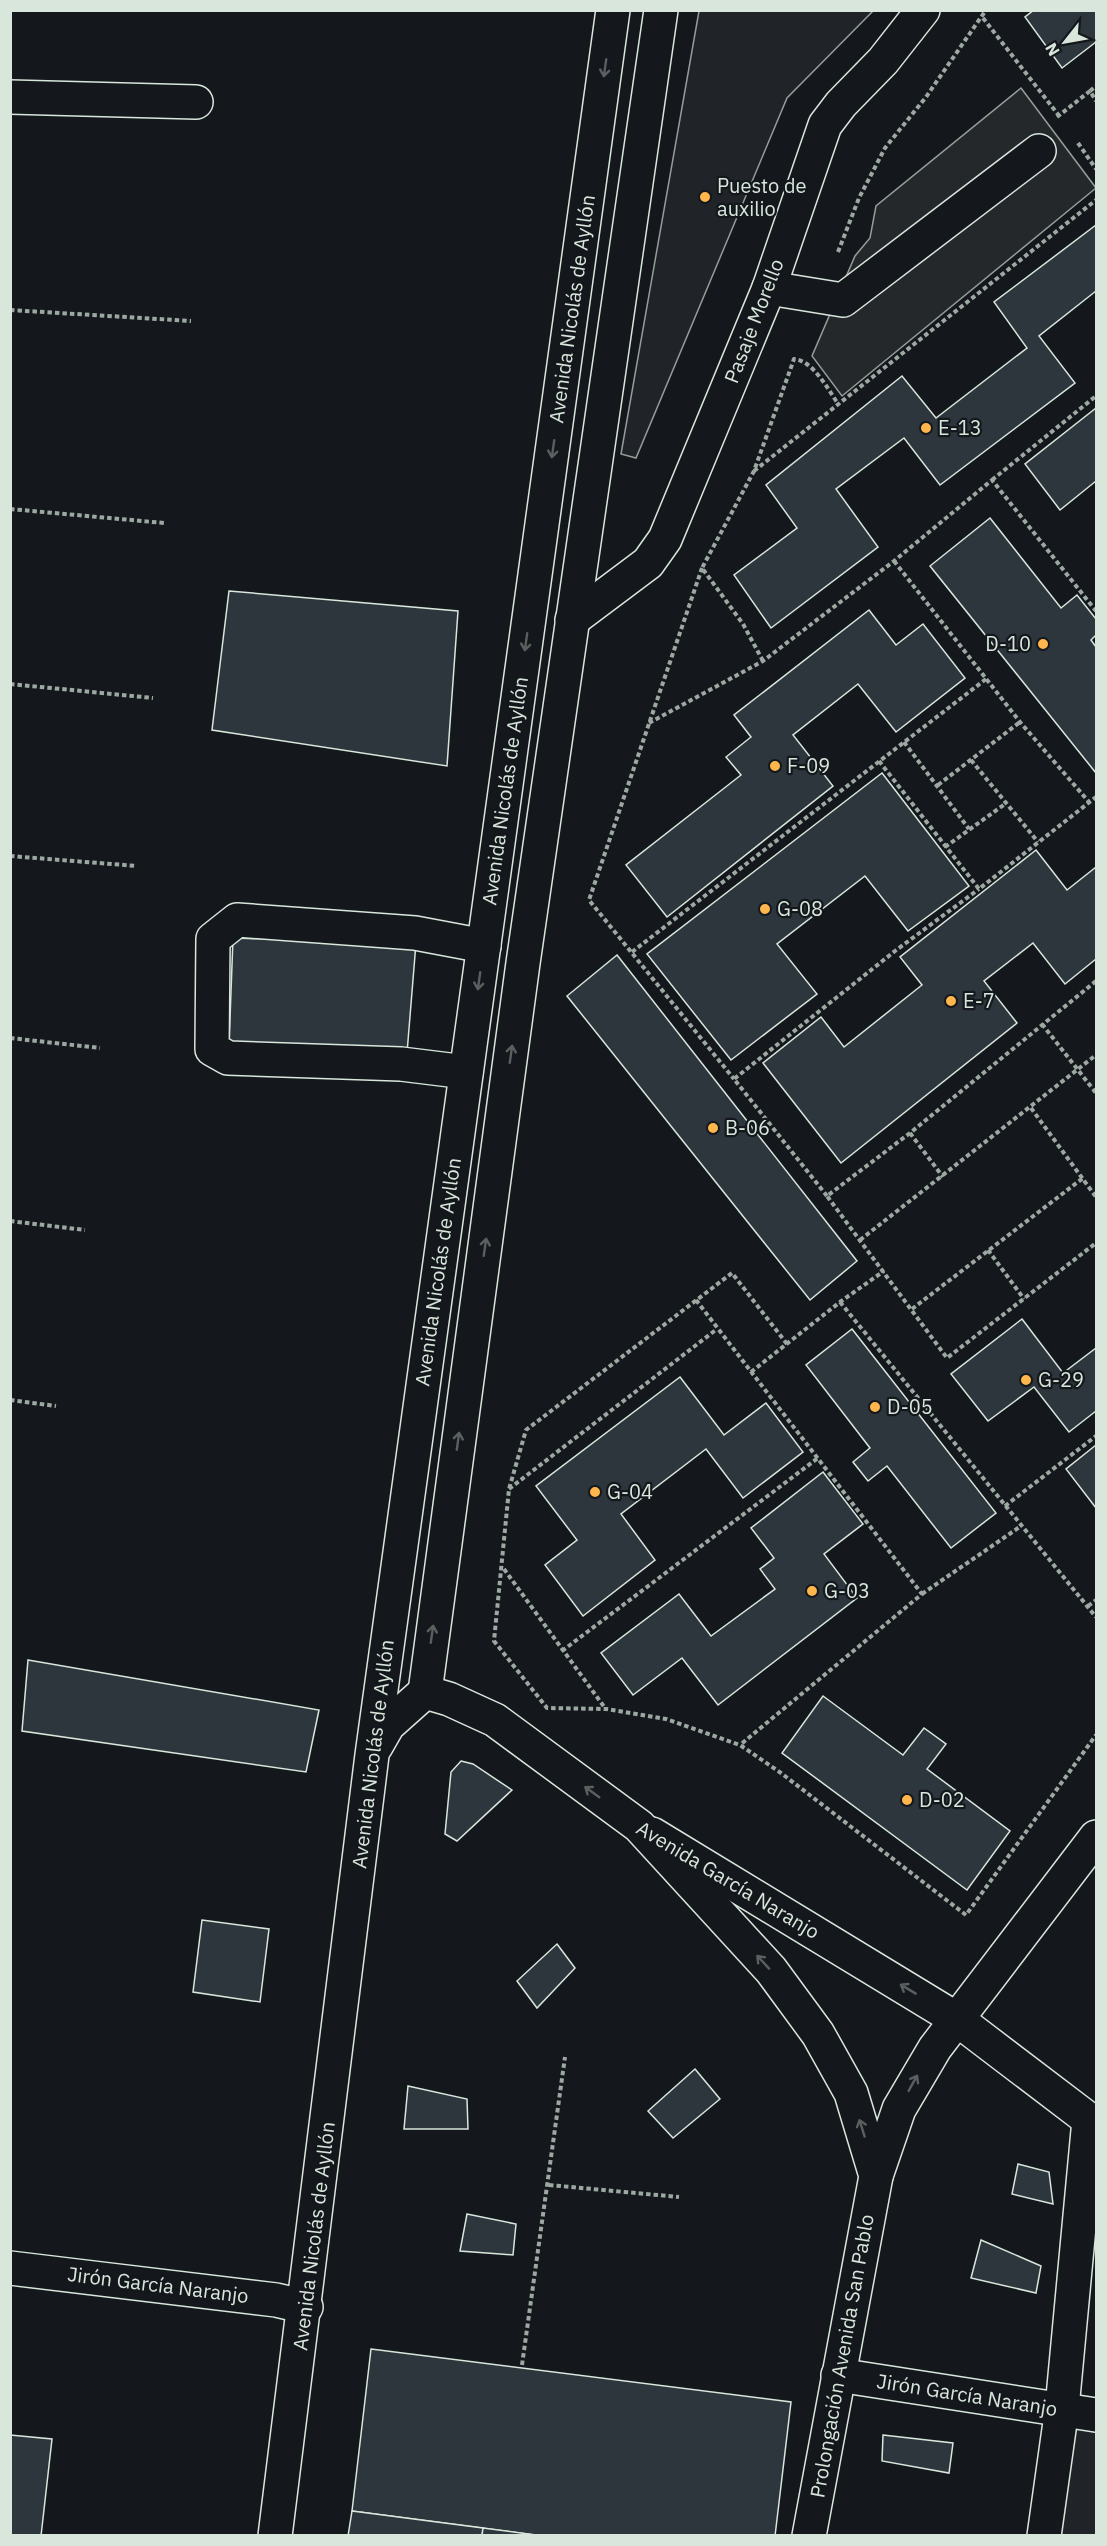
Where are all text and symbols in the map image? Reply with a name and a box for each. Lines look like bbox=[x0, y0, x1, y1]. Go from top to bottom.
north arrow bbox=[1035, 12, 1095, 72]
text: N bbox=[1041, 40, 1064, 60]
one-way arrow bbox=[600, 58, 611, 78]
place label: Puesto de auxilio bbox=[717, 172, 807, 222]
marker: Puesto de auxilio bbox=[698, 190, 712, 204]
street label: Avenida Nicolás de Ayllón bbox=[542, 193, 601, 425]
street label: Pasaje Morello bbox=[717, 255, 790, 387]
place label: E-13 bbox=[938, 414, 982, 441]
marker: E-13 bbox=[919, 421, 933, 435]
one-way arrow bbox=[547, 438, 558, 458]
place label: D-10 bbox=[985, 630, 1031, 657]
one-way arrow bbox=[520, 632, 531, 651]
marker: D-10 bbox=[1036, 637, 1050, 651]
street label: Avenida Nicolás de Ayllón bbox=[475, 675, 534, 907]
place label: F-09 bbox=[787, 752, 830, 779]
marker: F-09 bbox=[768, 759, 782, 773]
place label: G-08 bbox=[777, 895, 823, 922]
marker: G-08 bbox=[758, 902, 772, 916]
one-way arrow bbox=[473, 970, 484, 990]
place label: E-7 bbox=[963, 987, 995, 1014]
marker: E-7 bbox=[944, 994, 958, 1008]
one-way arrow bbox=[505, 1045, 516, 1065]
place label: B-06 bbox=[725, 1114, 770, 1141]
marker: B-06 bbox=[706, 1121, 720, 1135]
street label: Avenida Nicolás de Ayllón bbox=[408, 1156, 467, 1388]
one-way arrow bbox=[479, 1238, 490, 1258]
place label: G-29 bbox=[1038, 1366, 1084, 1393]
marker: G-29 bbox=[1019, 1373, 1033, 1387]
place label: D-05 bbox=[887, 1393, 933, 1420]
marker: D-05 bbox=[868, 1400, 882, 1414]
one-way arrow bbox=[453, 1431, 464, 1451]
place label: G-04 bbox=[607, 1478, 653, 1505]
marker: G-04 bbox=[588, 1485, 602, 1499]
place label: G-03 bbox=[824, 1577, 870, 1604]
marker: G-03 bbox=[805, 1584, 819, 1598]
one-way arrow bbox=[427, 1624, 438, 1644]
street label: Avenida Nicolás de Ayllón bbox=[345, 1638, 400, 1870]
one-way arrow bbox=[584, 1785, 600, 1798]
place label: D-02 bbox=[919, 1786, 965, 1813]
marker: D-02 bbox=[900, 1793, 914, 1807]
street label: Avenida García Naranjo bbox=[632, 1814, 825, 1945]
one-way arrow bbox=[756, 1955, 770, 1970]
one-way arrow bbox=[900, 1983, 917, 1995]
one-way arrow bbox=[907, 2075, 919, 2092]
one-way arrow bbox=[856, 2119, 867, 2138]
street label: Avenida Nicolás de Ayllón bbox=[286, 2120, 341, 2352]
street label: Prolongación Avenida San Pablo bbox=[803, 2212, 880, 2500]
street label: Jirón García Naranjo bbox=[66, 2260, 250, 2309]
street label: Jirón García Naranjo bbox=[875, 2367, 1059, 2422]

